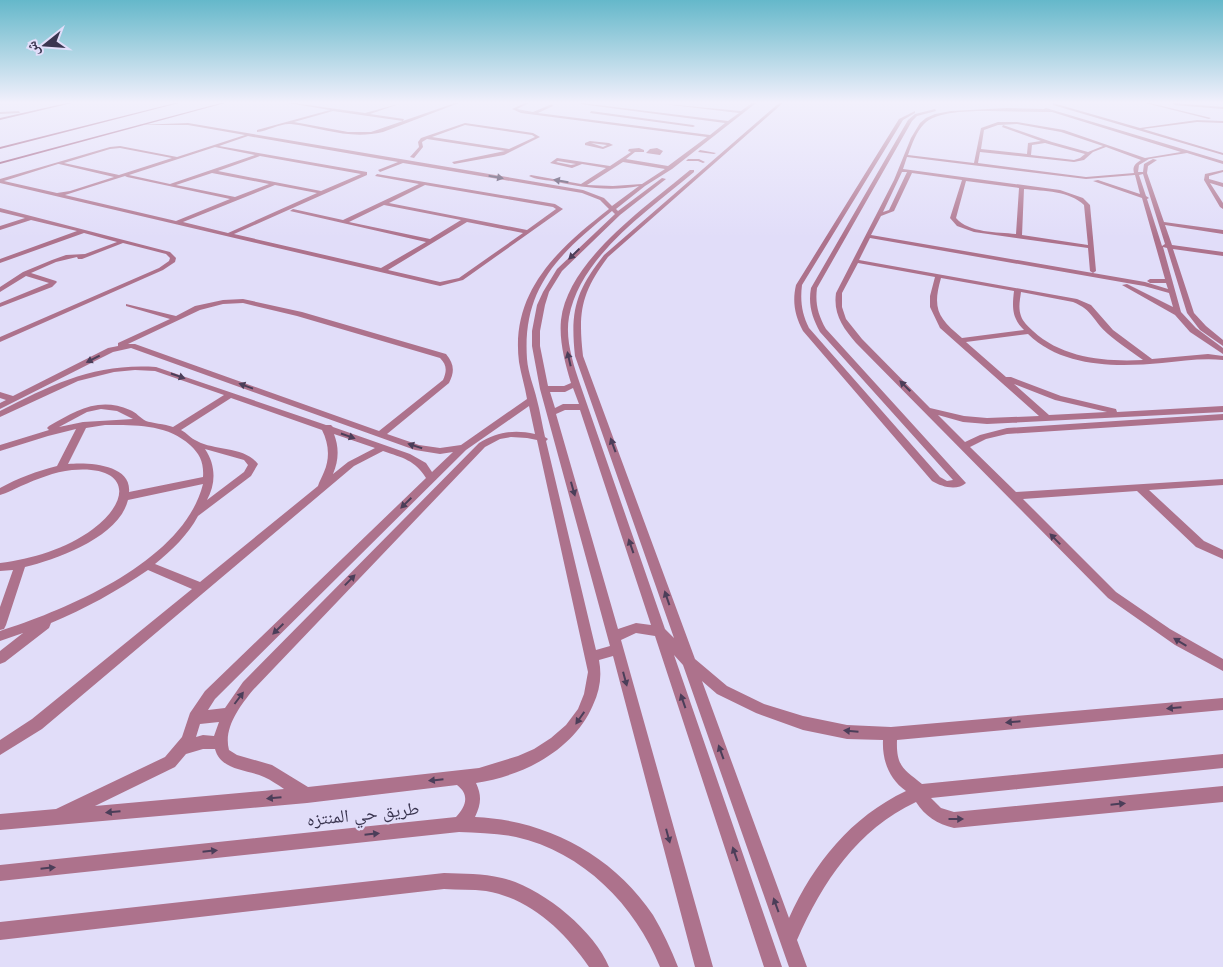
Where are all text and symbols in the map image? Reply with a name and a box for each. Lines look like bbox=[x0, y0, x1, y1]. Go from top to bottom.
north arrow bbox=[20, 20, 70, 70]
text: ش bbox=[22, 39, 43, 59]
one-way arrow bbox=[489, 173, 505, 181]
one-way arrow bbox=[553, 176, 569, 184]
one-way arrow bbox=[568, 248, 580, 260]
one-way arrow bbox=[565, 352, 573, 367]
one-way arrow bbox=[86, 355, 100, 363]
one-way arrow bbox=[170, 373, 185, 381]
one-way arrow bbox=[899, 380, 911, 392]
one-way arrow bbox=[238, 382, 253, 390]
one-way arrow bbox=[340, 433, 355, 440]
one-way arrow bbox=[609, 437, 617, 452]
one-way arrow bbox=[408, 442, 423, 450]
one-way arrow bbox=[569, 481, 577, 496]
one-way arrow bbox=[401, 497, 413, 509]
one-way arrow bbox=[1050, 533, 1062, 545]
one-way arrow bbox=[627, 539, 634, 554]
one-way arrow bbox=[344, 575, 356, 587]
one-way arrow bbox=[663, 591, 670, 606]
one-way arrow bbox=[272, 623, 284, 635]
one-way arrow bbox=[1173, 638, 1186, 647]
one-way arrow bbox=[622, 672, 630, 687]
one-way arrow bbox=[233, 692, 244, 705]
one-way arrow bbox=[679, 693, 686, 708]
one-way arrow bbox=[1166, 704, 1182, 712]
one-way arrow bbox=[575, 712, 585, 725]
one-way arrow bbox=[1004, 719, 1020, 727]
one-way arrow bbox=[842, 727, 858, 735]
one-way arrow bbox=[717, 744, 724, 759]
one-way arrow bbox=[428, 776, 444, 784]
one-way arrow bbox=[266, 794, 282, 802]
street label: طريق حي المنتزه bbox=[306, 797, 421, 834]
one-way arrow bbox=[1110, 800, 1126, 808]
one-way arrow bbox=[104, 808, 120, 816]
one-way arrow bbox=[948, 815, 964, 823]
one-way arrow bbox=[664, 828, 672, 843]
one-way arrow bbox=[364, 829, 380, 837]
one-way arrow bbox=[202, 847, 218, 855]
one-way arrow bbox=[731, 847, 738, 862]
one-way arrow bbox=[41, 864, 57, 872]
one-way arrow bbox=[772, 897, 779, 912]

